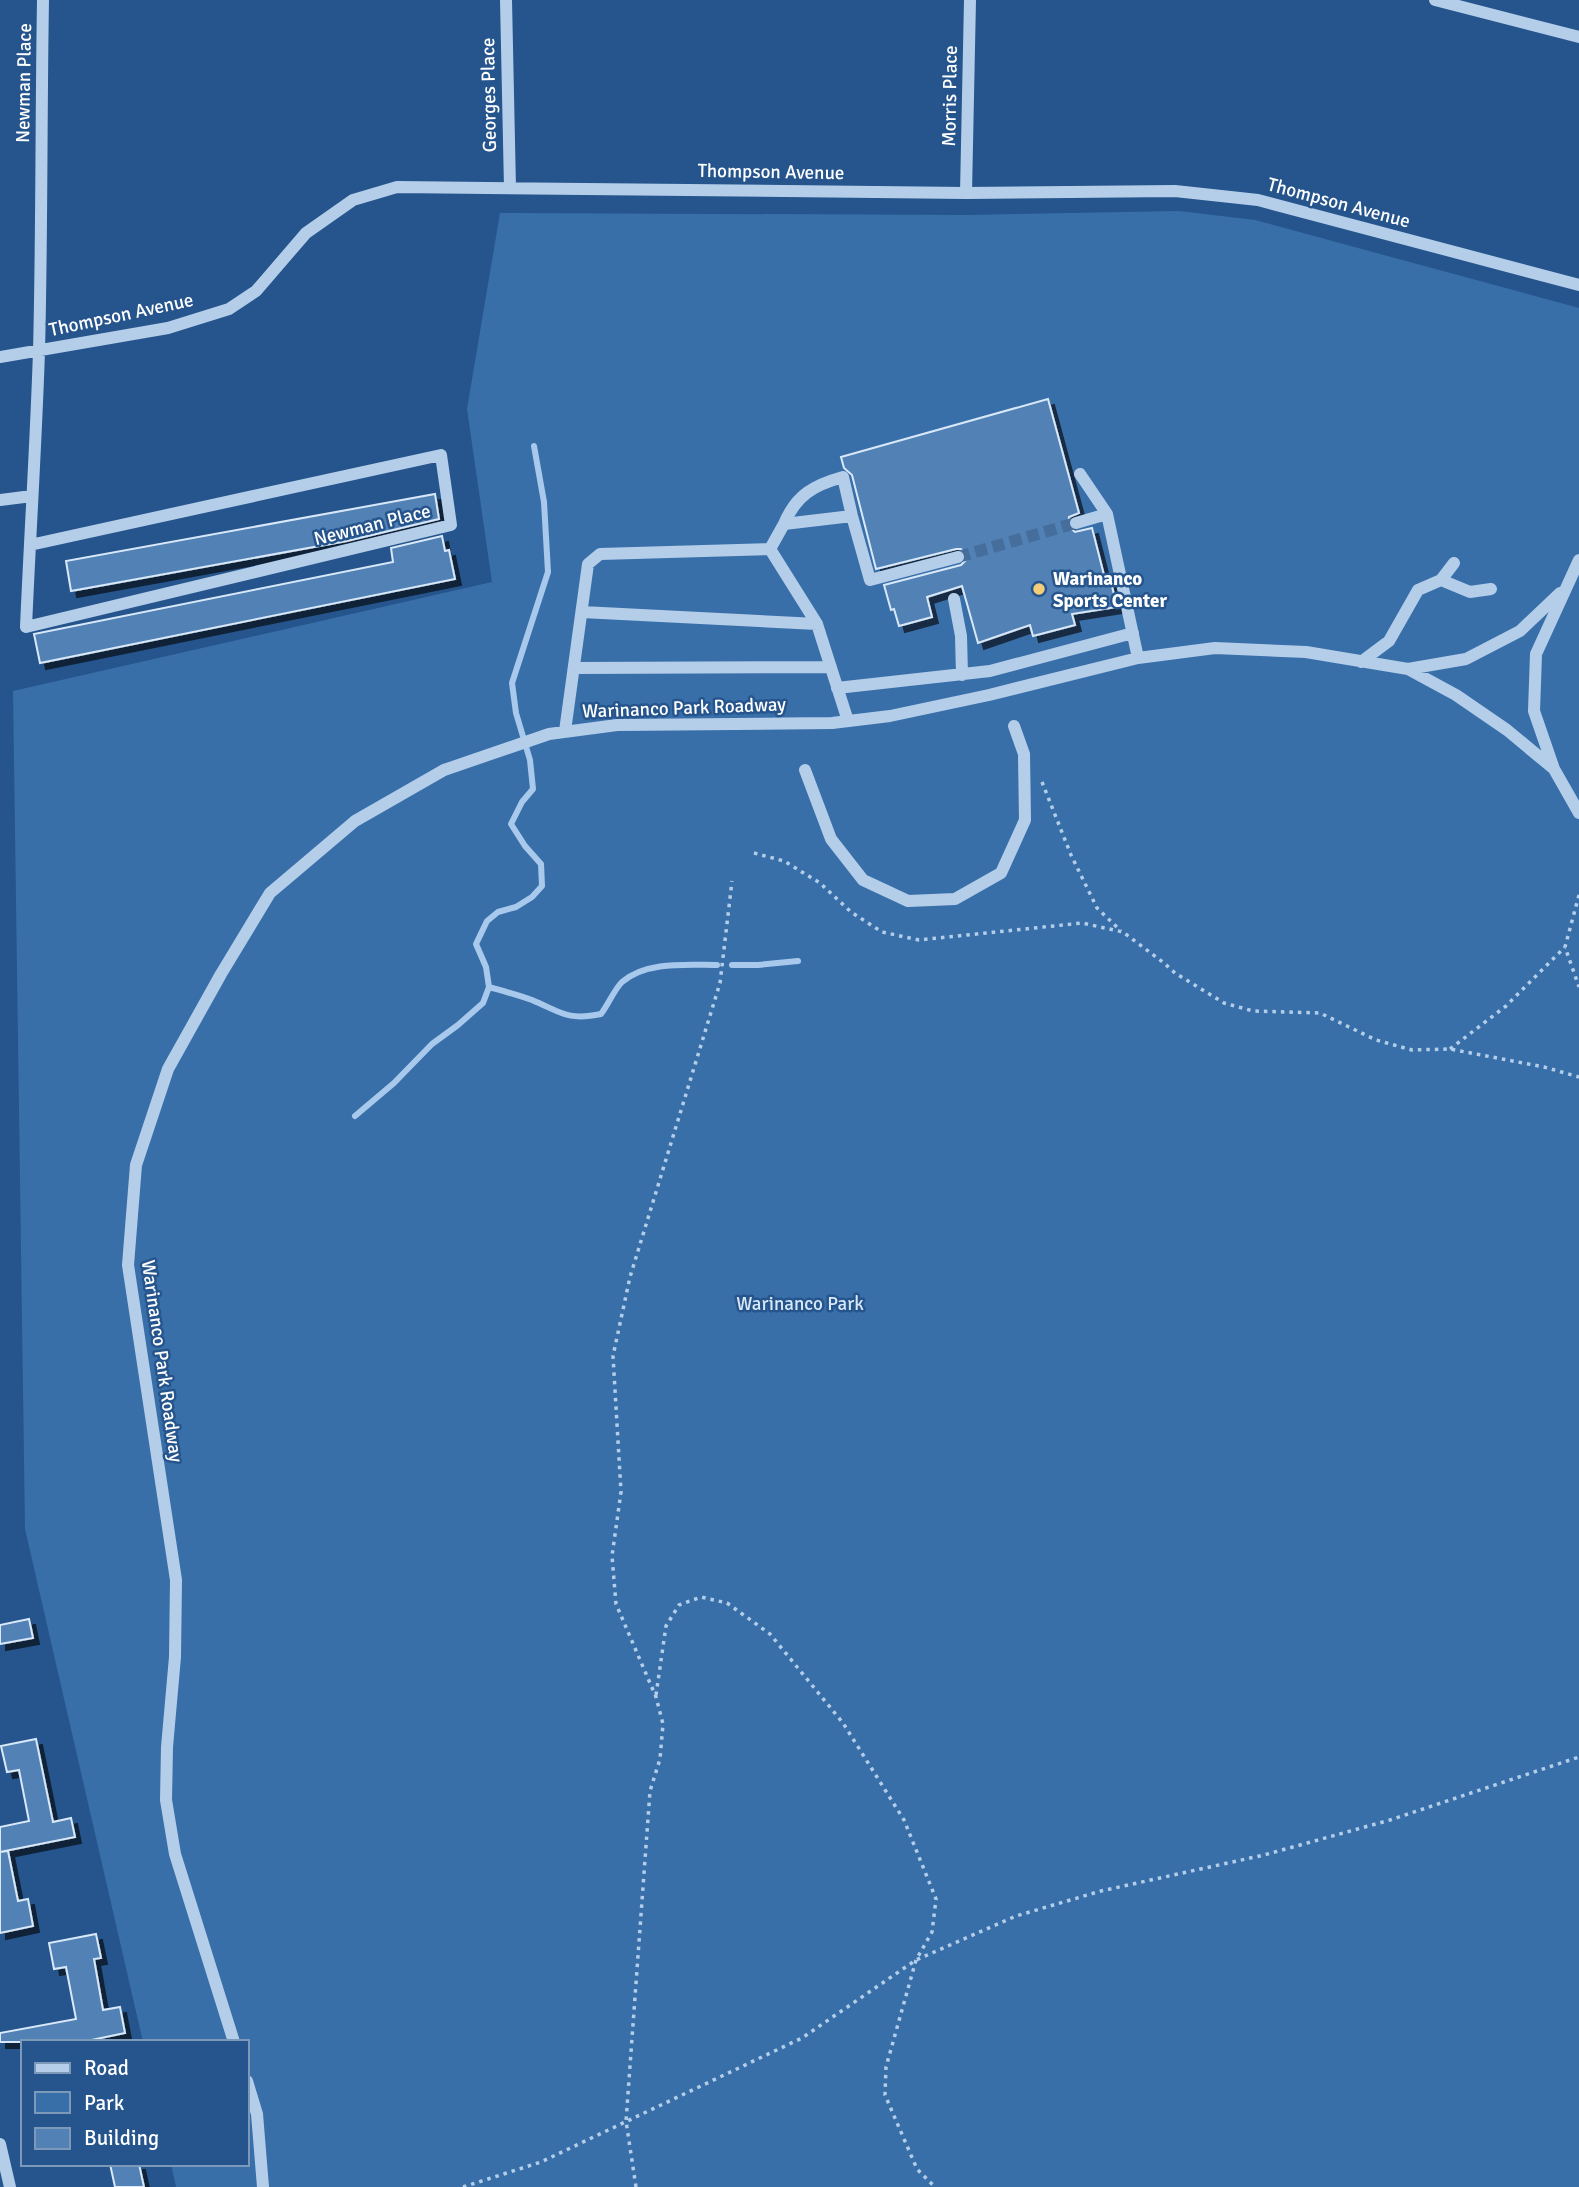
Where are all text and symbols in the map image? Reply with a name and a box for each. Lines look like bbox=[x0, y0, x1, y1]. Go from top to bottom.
street label: Newman Place bbox=[11, 23, 37, 143]
street label: Georges Place bbox=[476, 37, 502, 153]
street label: Morris Place bbox=[937, 45, 963, 147]
street label: Thompson Avenue bbox=[697, 159, 845, 185]
street label: Thompson Avenue bbox=[1265, 172, 1413, 234]
street label: Thompson Avenue bbox=[47, 288, 196, 342]
street label: Newman Place bbox=[311, 499, 433, 551]
place label: Warinanco Sports Center bbox=[1053, 567, 1167, 613]
marker: Warinanco Sports Center bbox=[1031, 581, 1047, 597]
street label: Warinanco Park Roadway bbox=[582, 692, 787, 724]
street label: Warinanco Park Roadway bbox=[136, 1258, 188, 1464]
park label: Warinanco Park bbox=[736, 1292, 864, 1316]
legend bbox=[21, 2040, 248, 2166]
text: Road bbox=[84, 2055, 129, 2081]
text: Park bbox=[84, 2090, 125, 2116]
text: Building bbox=[84, 2125, 159, 2151]

